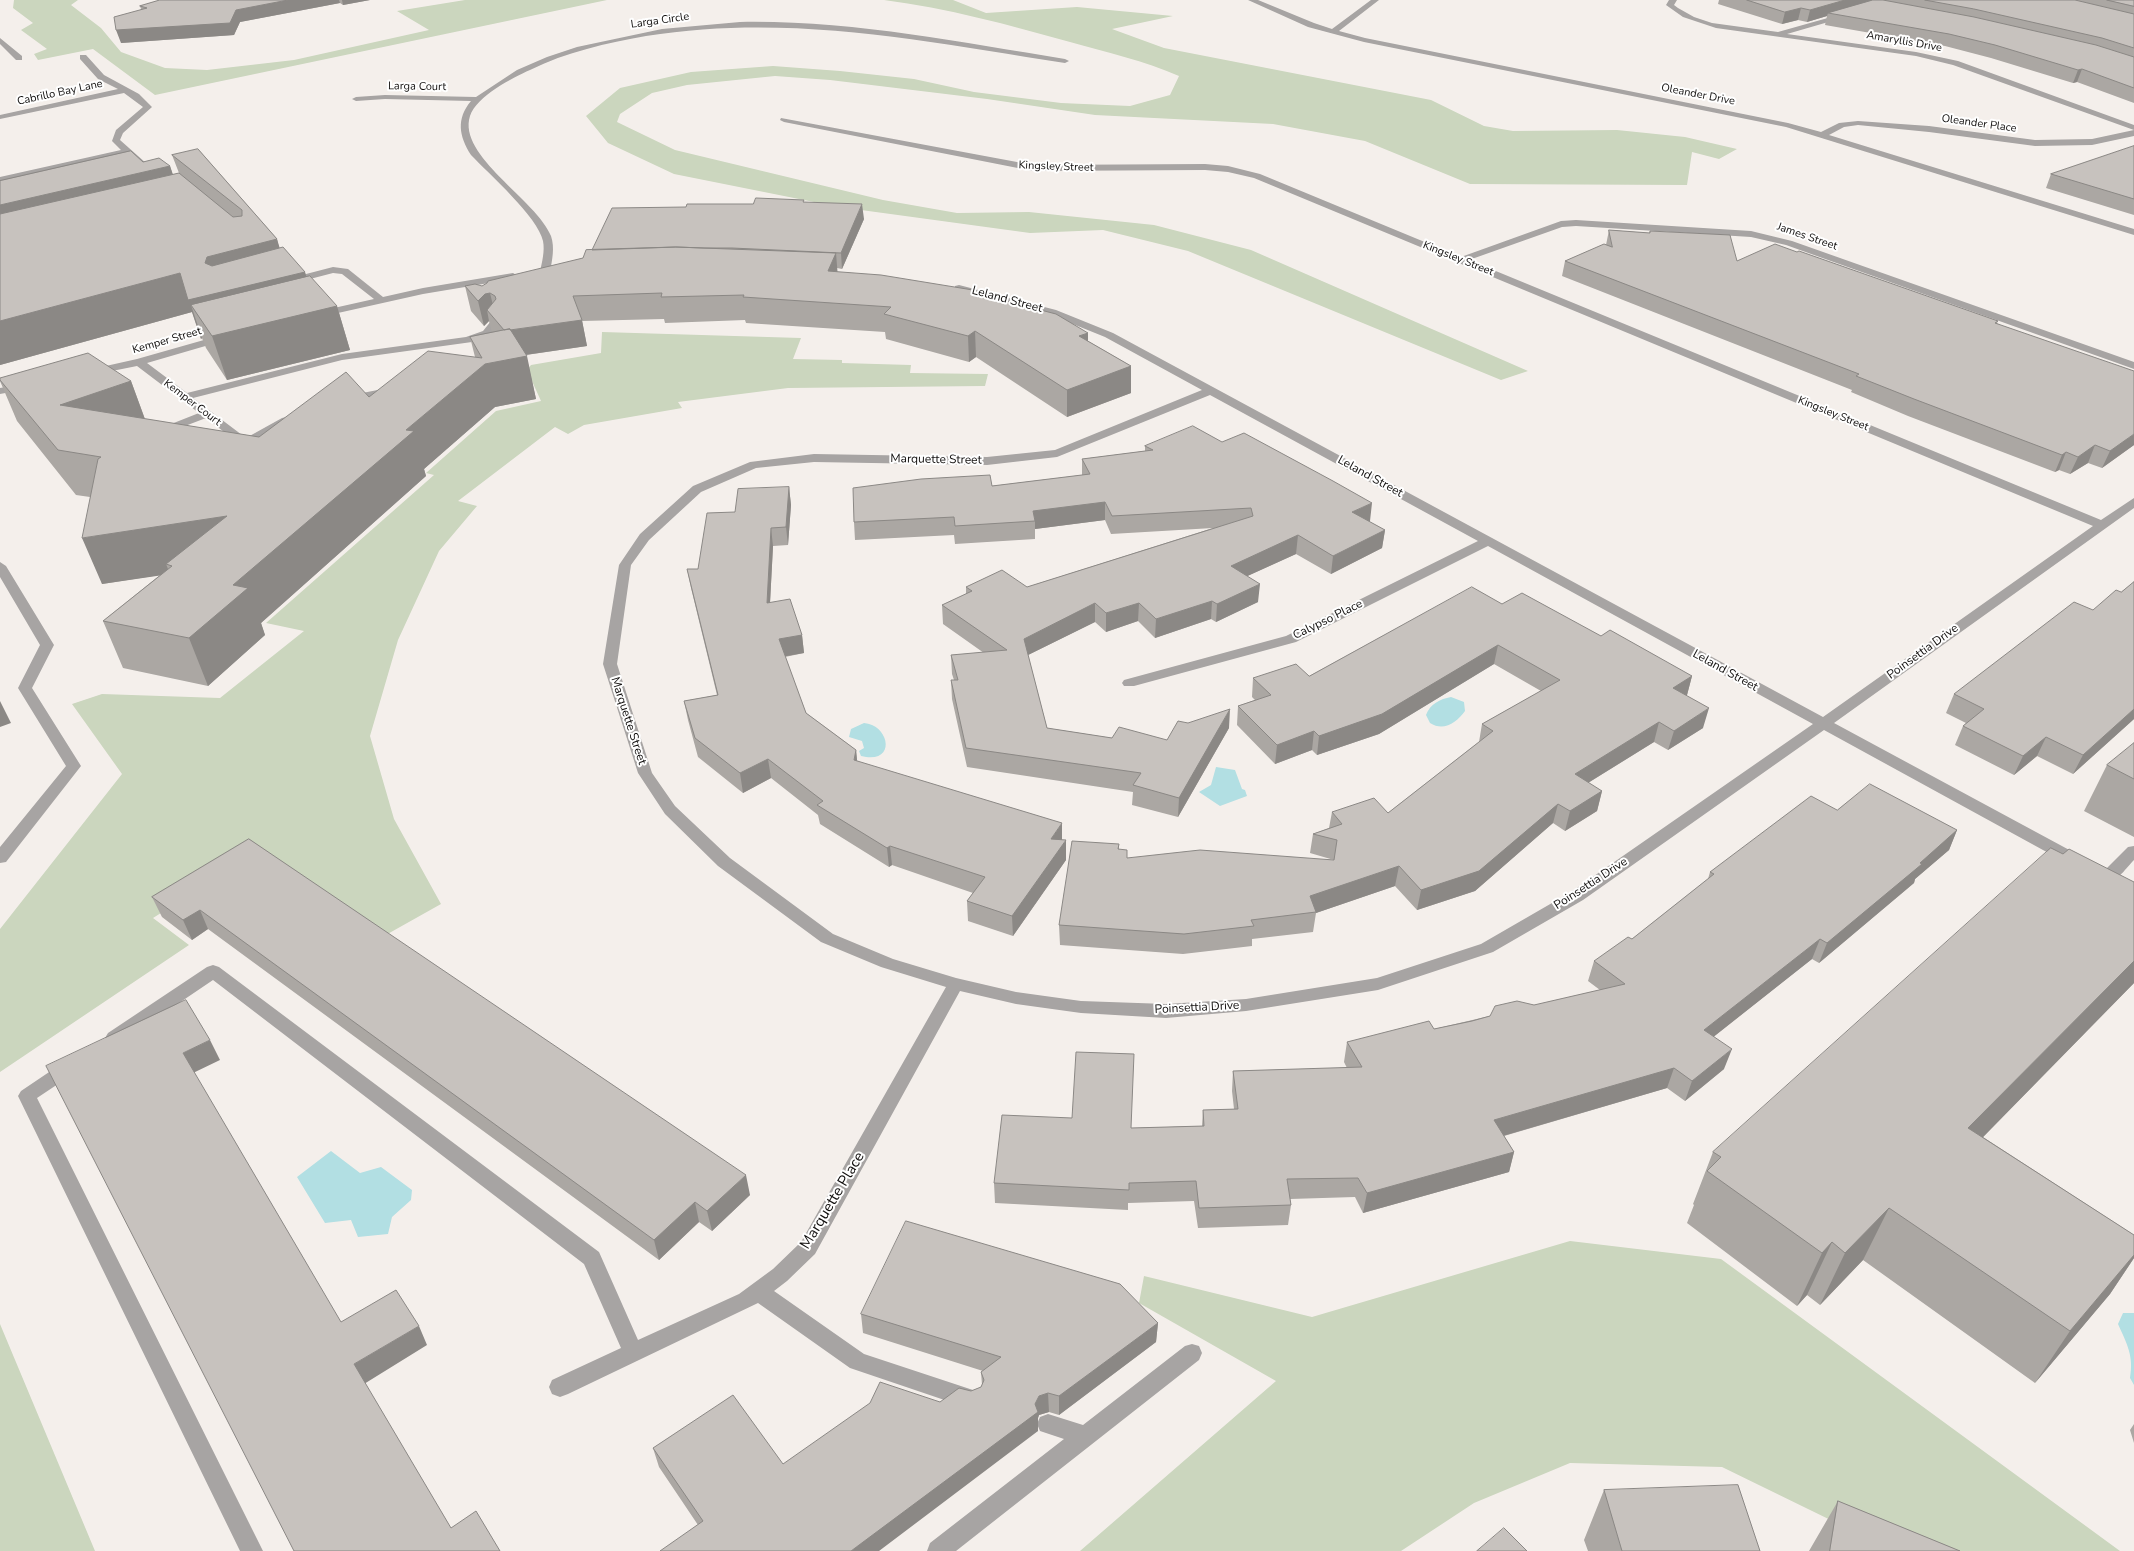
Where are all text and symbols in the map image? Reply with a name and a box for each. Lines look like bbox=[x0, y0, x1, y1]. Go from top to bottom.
street label: Larga Circle bbox=[630, 10, 690, 32]
street label: Amaryllis Drive bbox=[1865, 29, 1943, 55]
street label: Cabrillo Bay Lane bbox=[16, 78, 104, 108]
street label: Larga Court bbox=[388, 80, 446, 94]
street label: Oleander Drive bbox=[1660, 81, 1736, 109]
street label: Oleander Place bbox=[1941, 112, 2017, 136]
street label: Kingsley Street bbox=[1018, 159, 1094, 175]
street label: James Street bbox=[1775, 221, 1839, 253]
street label: Kingsley Street bbox=[1421, 239, 1495, 279]
street label: Leland Street bbox=[970, 284, 1044, 316]
street label: Kemper Street bbox=[131, 325, 203, 357]
street label: Kemper Court bbox=[161, 377, 223, 429]
street label: Kingsley Street bbox=[1796, 394, 1870, 434]
street label: Marquette Street bbox=[890, 452, 982, 468]
street label: Leland Street bbox=[1335, 453, 1405, 501]
street label: Calypso Place bbox=[1291, 597, 1365, 643]
street label: Poinsettia Drive bbox=[1885, 621, 1961, 683]
street label: Leland Street bbox=[1690, 647, 1760, 695]
street label: Marquette Street bbox=[607, 675, 649, 767]
street label: Poinsettia Drive bbox=[1552, 855, 1630, 913]
street label: Poinsettia Drive bbox=[1154, 999, 1240, 1017]
street label: Marquette Place bbox=[797, 1149, 869, 1253]

